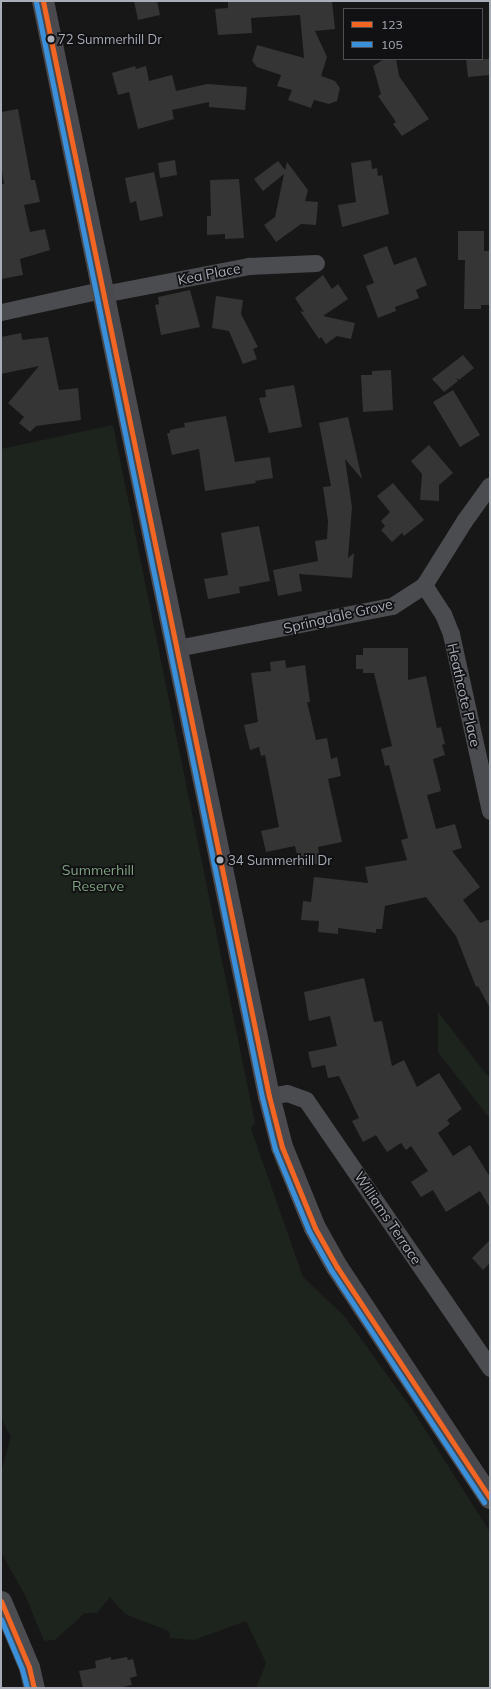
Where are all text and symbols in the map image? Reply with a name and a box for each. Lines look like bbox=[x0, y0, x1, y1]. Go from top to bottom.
legend bbox=[343, 8, 483, 60]
text: 123 bbox=[381, 17, 403, 32]
place label: 72 Summerhill Dr bbox=[58, 31, 162, 47]
marker: 72 Summerhill Dr bbox=[46, 34, 56, 44]
text: 105 bbox=[381, 37, 403, 52]
street label: Kea Place bbox=[176, 260, 242, 288]
street label: Springdale Grove bbox=[282, 595, 394, 637]
street label: Heathcote Place bbox=[444, 642, 484, 748]
place label: 34 Summerhill Dr bbox=[228, 852, 332, 868]
marker: 34 Summerhill Dr bbox=[215, 855, 225, 865]
park label: Summerhill Reserve bbox=[62, 862, 134, 894]
street label: Williams Terrace bbox=[351, 1168, 425, 1268]

